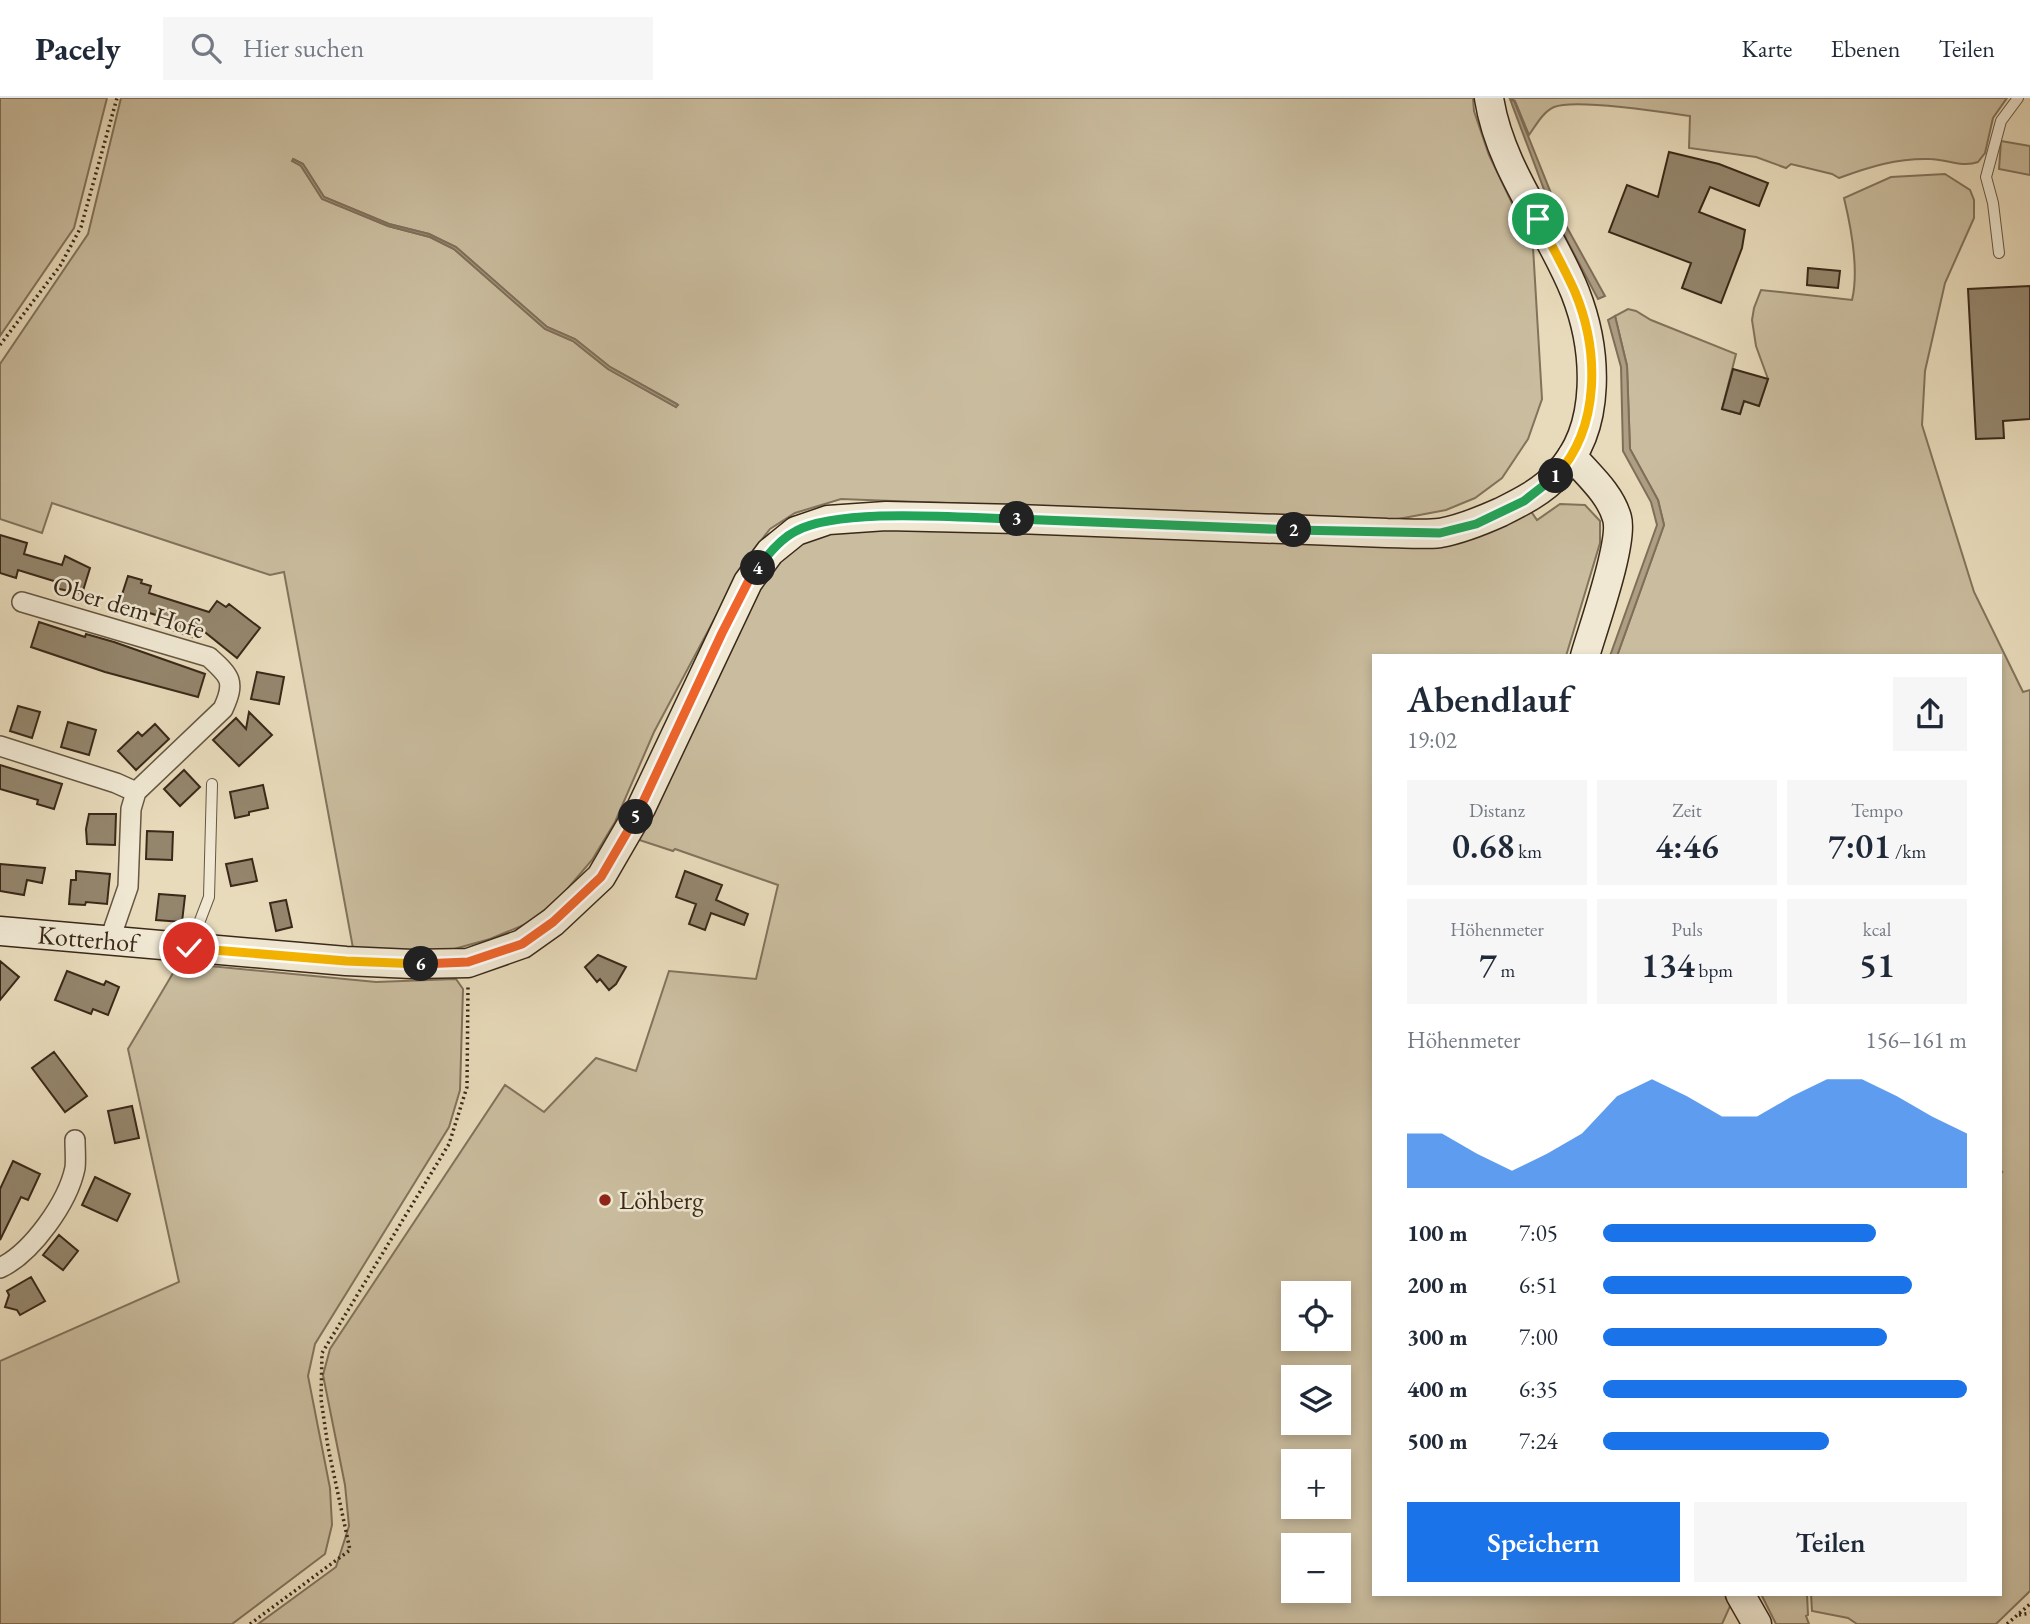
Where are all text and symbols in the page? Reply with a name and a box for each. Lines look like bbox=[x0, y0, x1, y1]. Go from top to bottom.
search box bbox=[163, 17, 653, 80]
text: Pacely bbox=[35, 27, 121, 70]
icon: search bbox=[187, 29, 225, 67]
text: Hier suchen bbox=[243, 31, 364, 65]
text: Karte bbox=[1742, 33, 1792, 64]
text: Ebenen bbox=[1830, 33, 1900, 64]
text: Teilen bbox=[1938, 33, 1995, 64]
pin bbox=[1508, 189, 1568, 249]
icon: arrive bbox=[1519, 200, 1557, 238]
pin: 1 bbox=[1538, 458, 1574, 494]
text: 1 bbox=[1550, 463, 1561, 488]
pin: 3 bbox=[1000, 502, 1034, 536]
text: 3 bbox=[1011, 506, 1022, 531]
pin: 2 bbox=[1276, 512, 1312, 548]
text: 2 bbox=[1288, 517, 1299, 542]
pin: 4 bbox=[740, 550, 776, 586]
text: 4 bbox=[752, 555, 763, 580]
street label: Ober dem Hofe bbox=[49, 568, 209, 646]
text: Abendlauf bbox=[1407, 674, 1571, 723]
button: share bbox=[1893, 677, 1967, 751]
text: 19:02 bbox=[1407, 725, 1457, 755]
text: Distanz bbox=[1469, 798, 1525, 823]
text: Zeit bbox=[1672, 798, 1702, 823]
text: Tempo bbox=[1851, 798, 1903, 823]
pin: 5 bbox=[618, 800, 654, 834]
text: 5 bbox=[630, 804, 641, 829]
text: 0.68 bbox=[1452, 823, 1514, 868]
text: 4:46 bbox=[1655, 823, 1719, 868]
text: 7:01 bbox=[1828, 823, 1891, 868]
text: km bbox=[1514, 839, 1542, 864]
text: /km bbox=[1891, 839, 1926, 864]
street label: Kotterhof bbox=[36, 917, 142, 960]
text: Höhenmeter bbox=[1450, 917, 1544, 942]
text: Puls bbox=[1671, 917, 1703, 942]
text: kcal bbox=[1863, 917, 1891, 942]
pin bbox=[159, 918, 219, 978]
icon: check bbox=[170, 929, 208, 967]
text: 7 bbox=[1479, 942, 1497, 987]
text: 134 bbox=[1641, 942, 1695, 987]
text: 51 bbox=[1859, 942, 1895, 987]
pin: 6 bbox=[404, 946, 438, 982]
text: 6 bbox=[415, 951, 426, 976]
text: m bbox=[1497, 958, 1515, 983]
text: bpm bbox=[1695, 958, 1733, 983]
text: Höhenmeter bbox=[1407, 1025, 1520, 1055]
text: 156–161 m bbox=[1866, 1025, 1967, 1055]
place label: Löhberg bbox=[619, 1183, 704, 1217]
marker: Löhberg bbox=[597, 1192, 613, 1208]
text: 100 m bbox=[1407, 1218, 1468, 1248]
text: 7:05 bbox=[1519, 1218, 1558, 1248]
text: 200 m bbox=[1407, 1270, 1468, 1300]
text: 6:51 bbox=[1519, 1270, 1558, 1300]
map controls bbox=[1281, 1281, 1351, 1603]
button: locate bbox=[1281, 1281, 1351, 1351]
text: 300 m bbox=[1407, 1322, 1468, 1352]
text: 7:00 bbox=[1519, 1322, 1558, 1352]
button: layers bbox=[1281, 1365, 1351, 1435]
text: 400 m bbox=[1407, 1374, 1468, 1404]
text: 6:35 bbox=[1519, 1374, 1558, 1404]
text: 500 m bbox=[1407, 1426, 1468, 1456]
text: 7:24 bbox=[1519, 1426, 1558, 1456]
button: + bbox=[1281, 1449, 1351, 1519]
button: Speichern bbox=[1407, 1502, 1680, 1582]
button: Teilen bbox=[1694, 1502, 1967, 1582]
button: − bbox=[1281, 1533, 1351, 1603]

